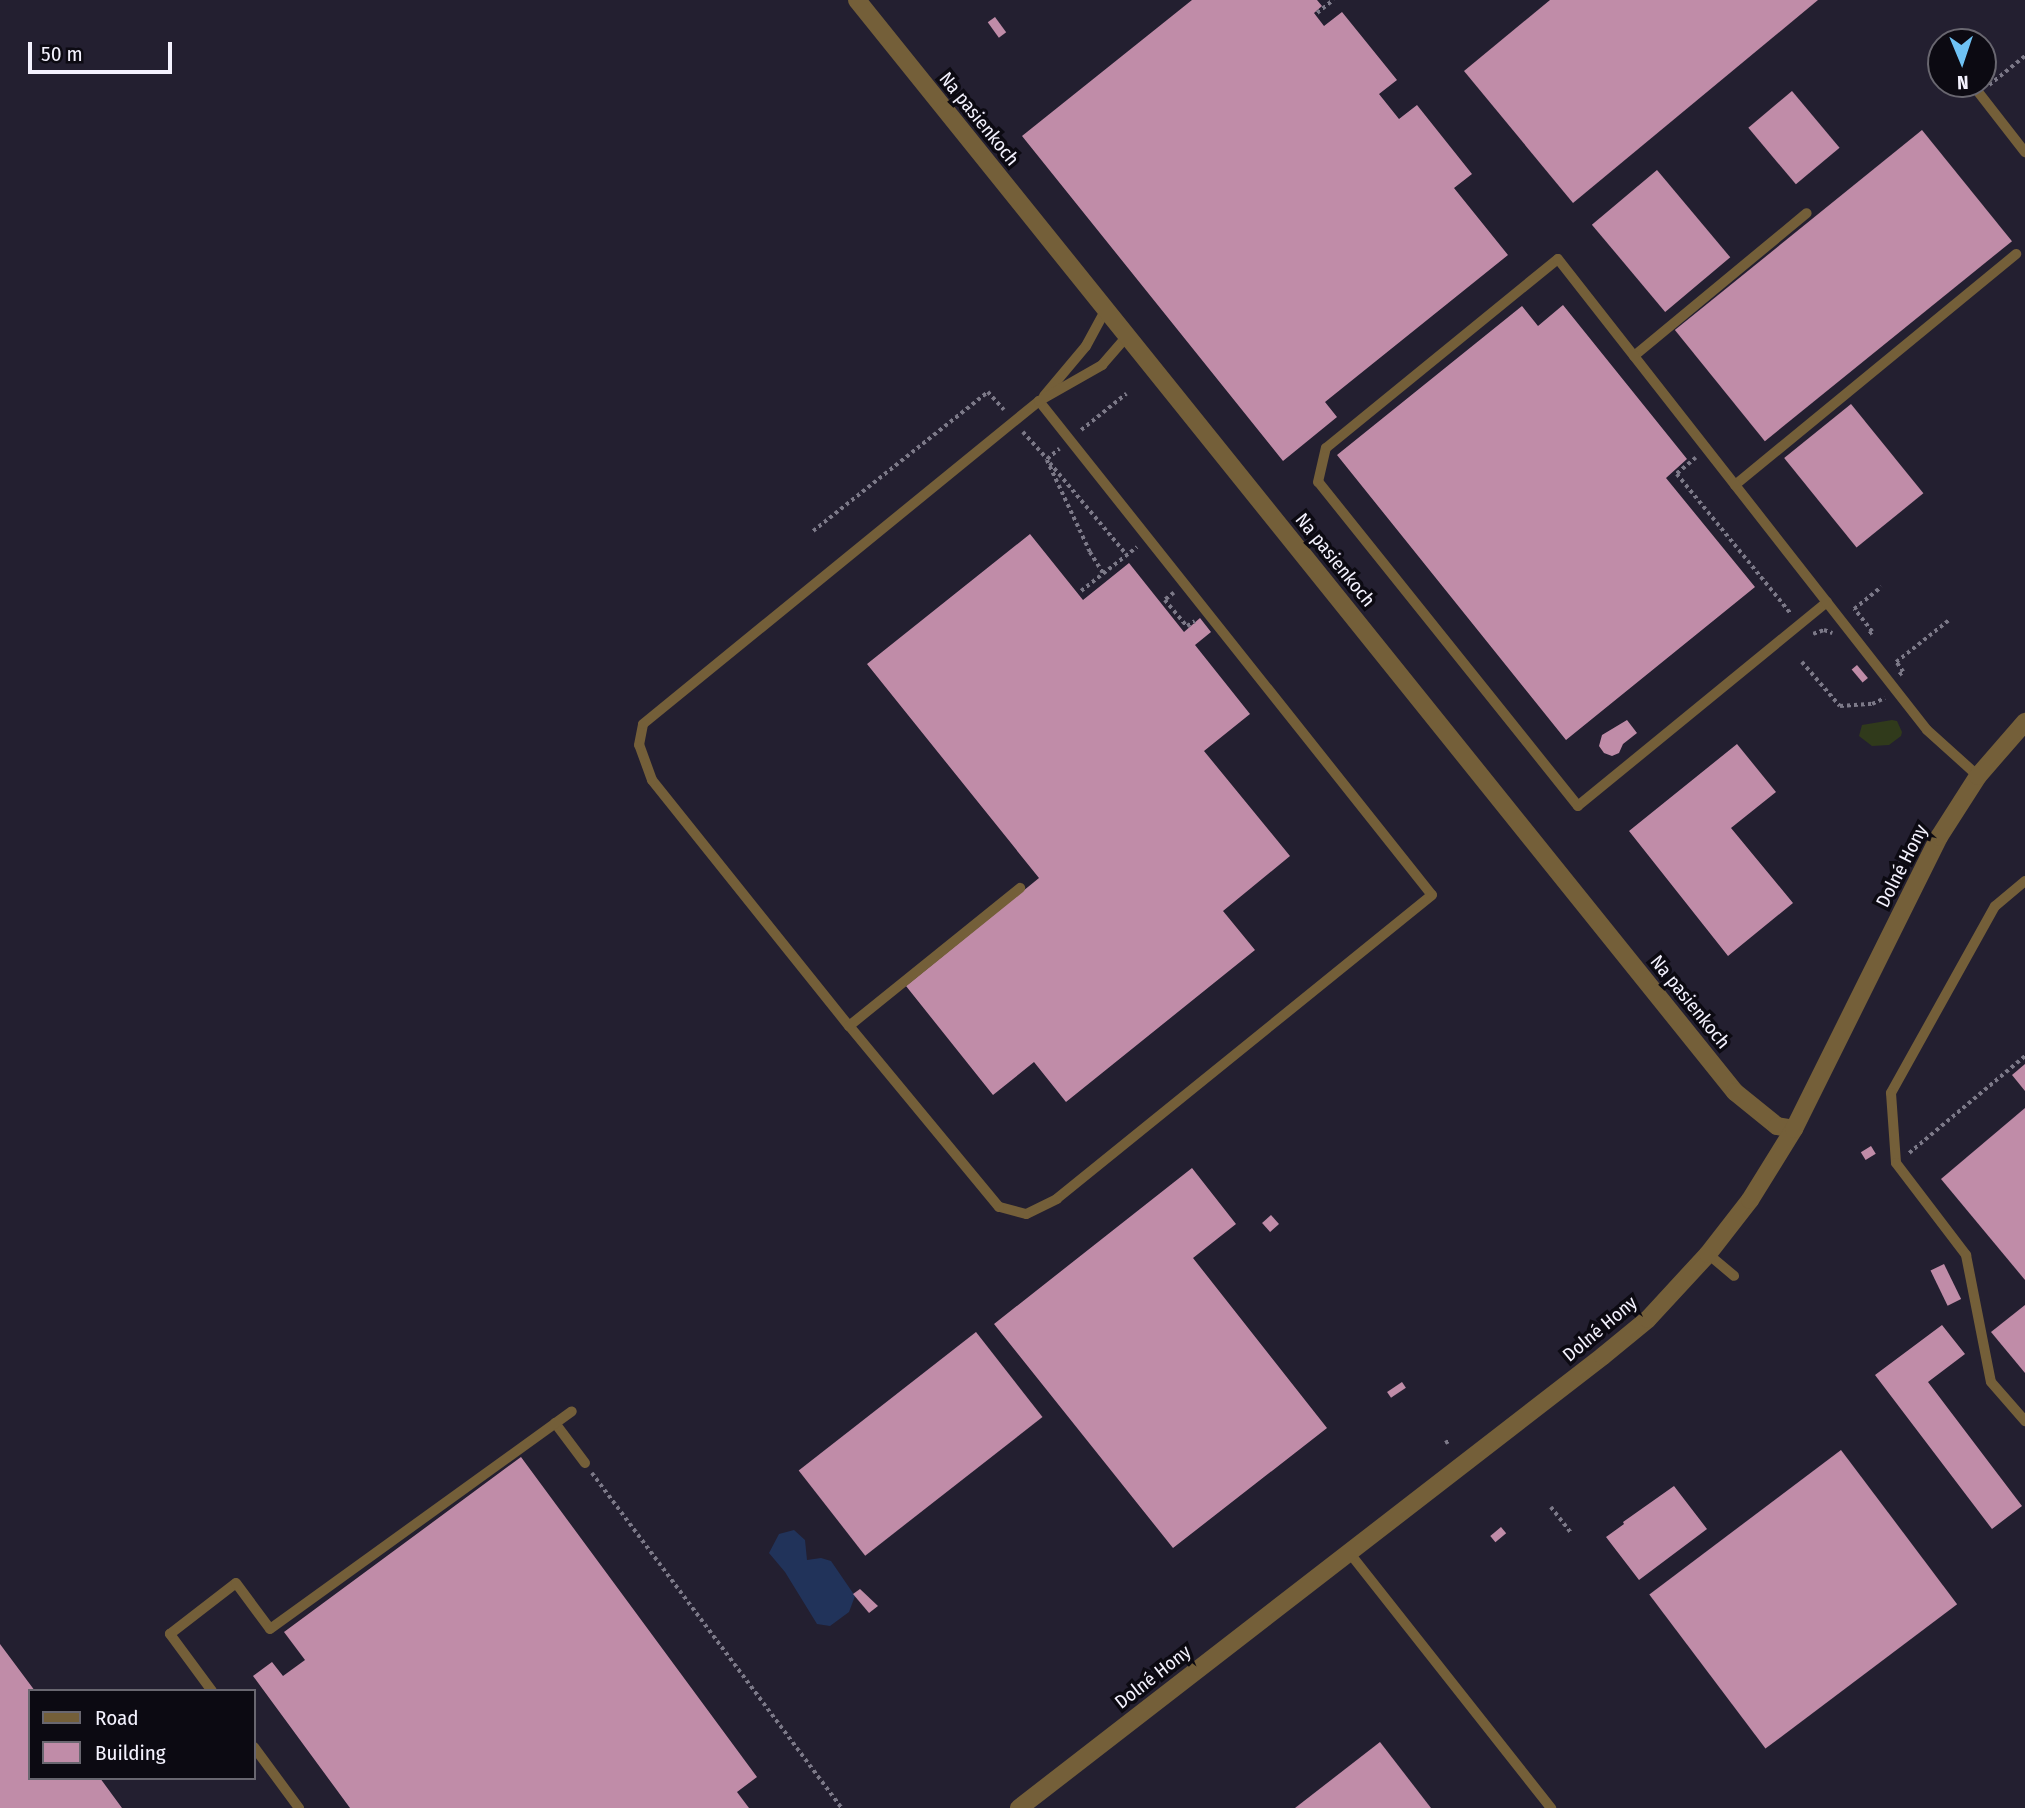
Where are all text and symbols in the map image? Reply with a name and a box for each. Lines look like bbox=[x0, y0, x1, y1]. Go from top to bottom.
scale bar bbox=[32, 28, 175, 72]
north arrow bbox=[1927, 28, 1997, 98]
text: 50 m bbox=[41, 41, 83, 67]
street label: Na pasienkoch bbox=[934, 68, 1024, 170]
text: N bbox=[1957, 71, 1969, 94]
street label: Na pasienkoch bbox=[1290, 509, 1380, 611]
street label: Dolné Hony bbox=[1871, 821, 1933, 911]
street label: Na pasienkoch bbox=[1645, 951, 1735, 1053]
street label: Dolné Hony bbox=[1558, 1291, 1642, 1367]
street label: Dolné Hony bbox=[1111, 1640, 1195, 1714]
legend bbox=[28, 1689, 256, 1780]
text: Road bbox=[95, 1705, 139, 1731]
text: Building bbox=[95, 1740, 166, 1766]

